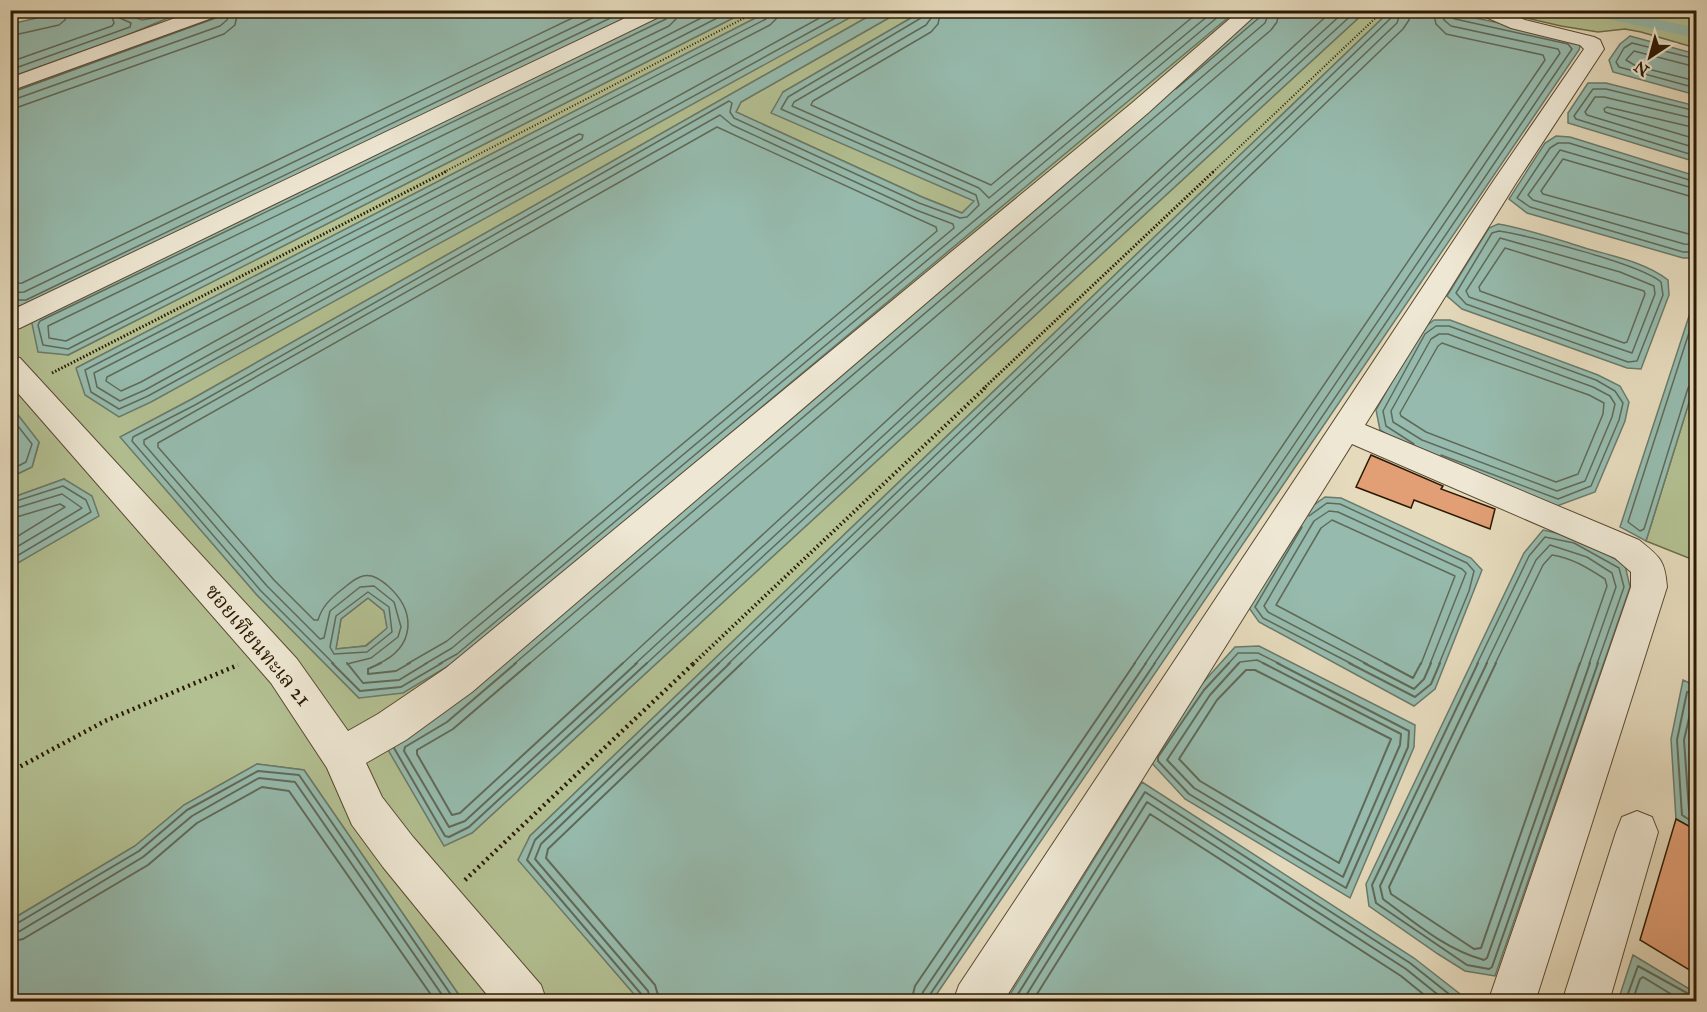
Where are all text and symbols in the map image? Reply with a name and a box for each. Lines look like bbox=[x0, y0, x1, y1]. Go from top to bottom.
north arrow bbox=[1620, 27, 1680, 87]
text: N bbox=[1630, 57, 1653, 80]
street label: ซอยเทียนทะเล 21 bbox=[199, 579, 317, 711]

